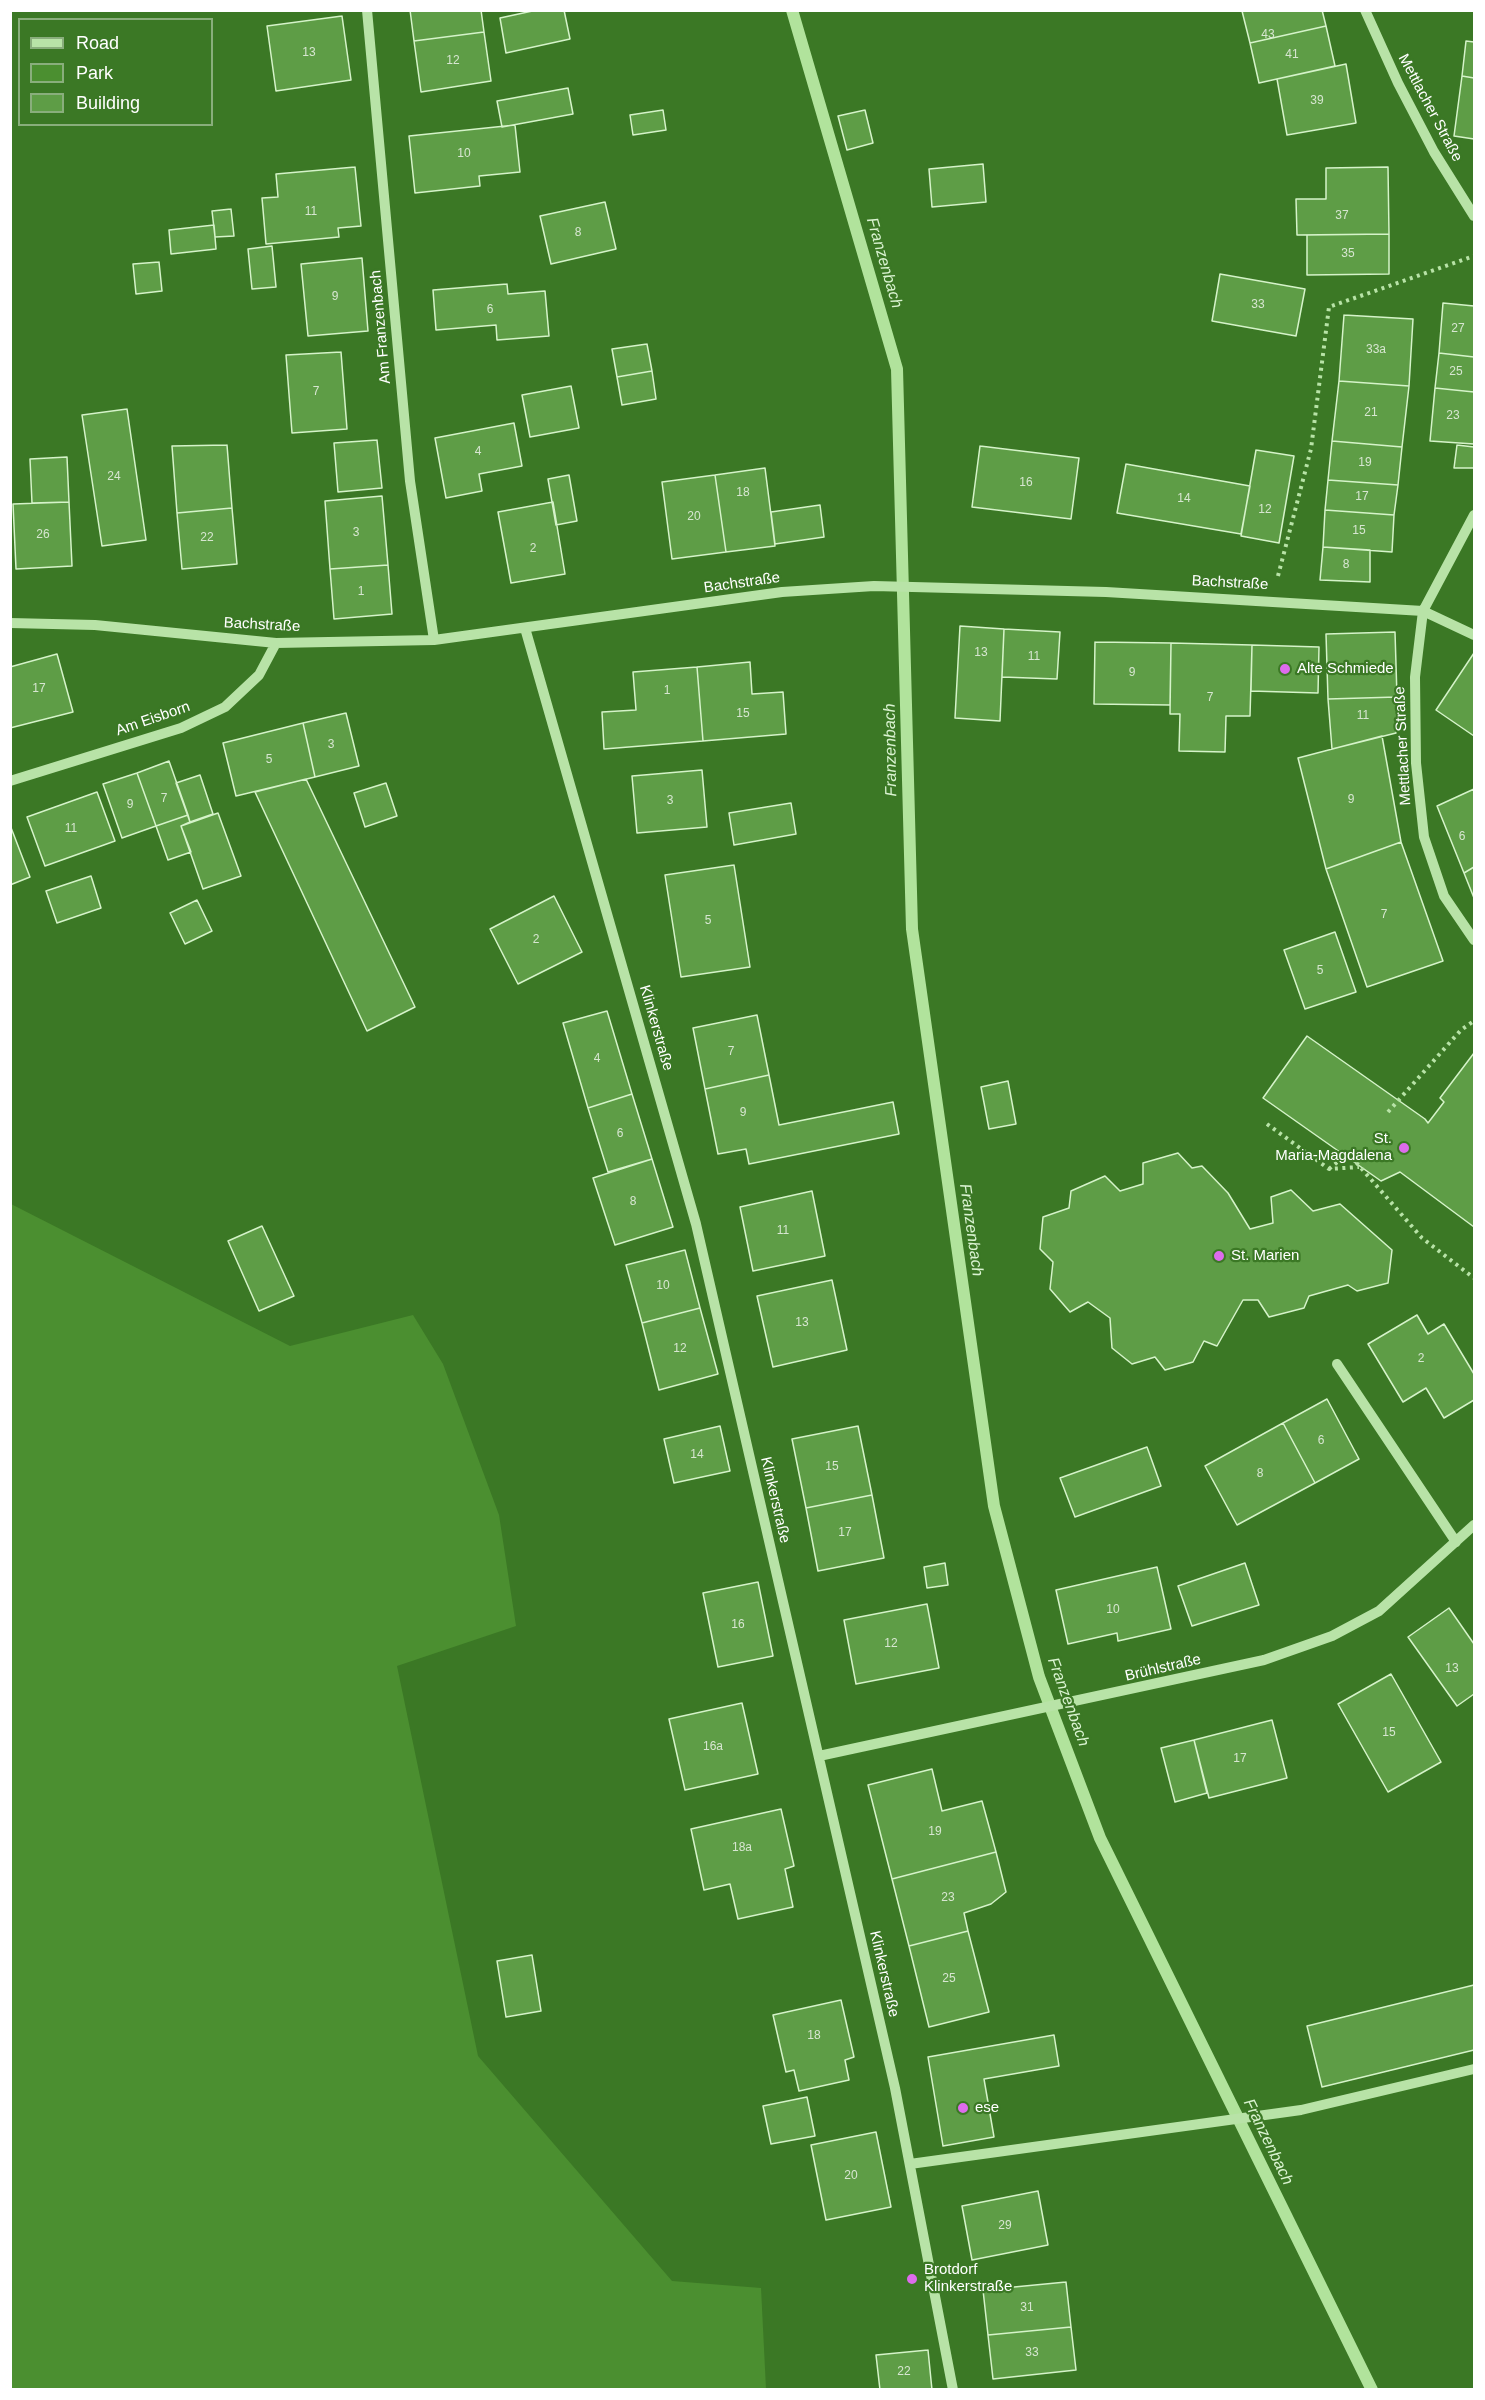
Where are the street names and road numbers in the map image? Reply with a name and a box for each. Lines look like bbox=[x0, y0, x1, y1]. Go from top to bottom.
street label: Mettlacher Straße bbox=[1394, 51, 1466, 165]
street label: Am Franzenbach bbox=[367, 269, 395, 385]
street label: Bachstraße bbox=[703, 569, 781, 597]
street label: Bachstraße bbox=[1191, 572, 1269, 594]
street label: Bachstraße bbox=[223, 614, 301, 636]
street label: Mettlacher Straße bbox=[1391, 686, 1415, 806]
street label: Am Eisborn bbox=[113, 698, 193, 740]
street label: Klinkerstraße bbox=[635, 983, 677, 1073]
street label: Klinkerstraße bbox=[756, 1455, 794, 1545]
street label: Brühlstraße bbox=[1123, 1651, 1203, 1685]
street label: Klinkerstraße bbox=[865, 1929, 903, 2019]

